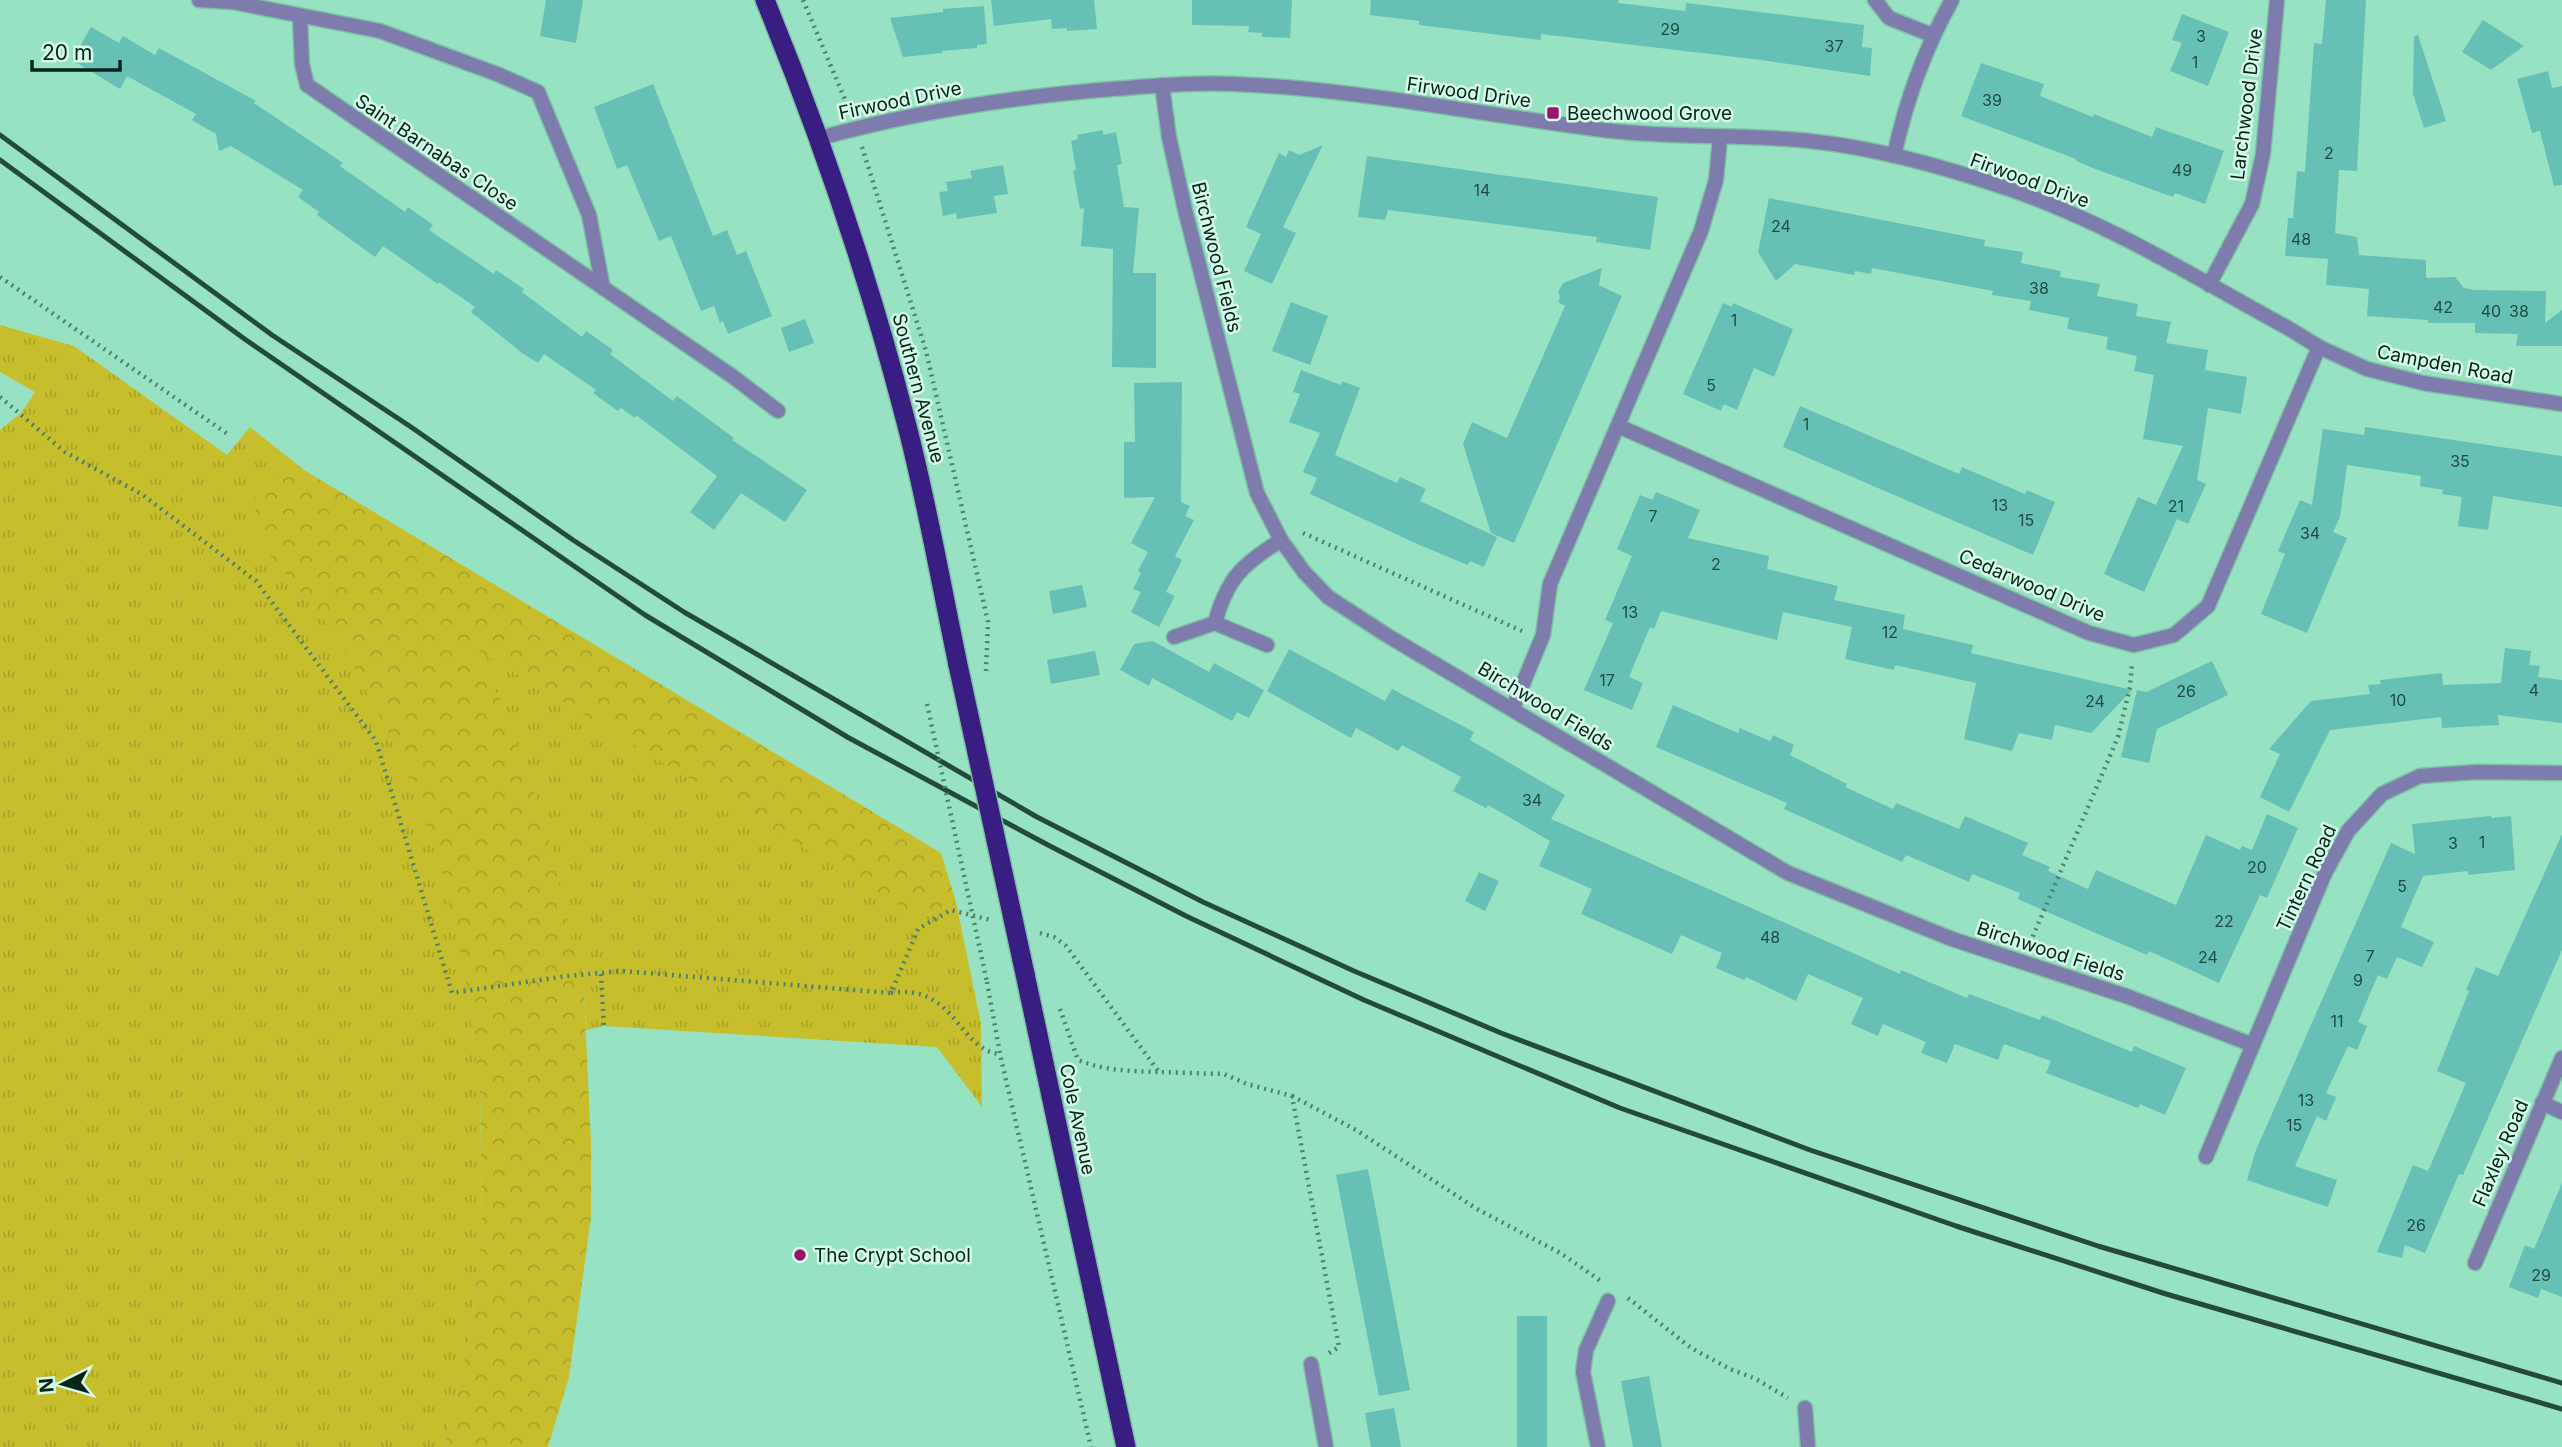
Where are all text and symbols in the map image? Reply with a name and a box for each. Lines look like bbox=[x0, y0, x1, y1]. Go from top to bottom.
house number: 29 bbox=[1660, 19, 1680, 39]
house number: 3 bbox=[2196, 26, 2206, 46]
street label: Larchwood Drive bbox=[2226, 27, 2267, 181]
scale bar bbox=[32, 28, 119, 72]
house number: 37 bbox=[1825, 36, 1843, 56]
text: 20 m bbox=[42, 40, 92, 65]
house number: 1 bbox=[2192, 52, 2198, 72]
street label: Firwood Drive bbox=[1405, 72, 1533, 113]
street label: Firwood Drive bbox=[836, 76, 964, 125]
street label: Saint Barnabas Close bbox=[351, 89, 523, 215]
house number: 39 bbox=[1982, 90, 2002, 110]
place label: Beechwood Grove bbox=[1567, 102, 1732, 125]
marker: Beechwood Grove bbox=[1545, 105, 1561, 121]
house number: 2 bbox=[2324, 143, 2334, 163]
street label: Firwood Drive bbox=[1967, 148, 2093, 213]
house number: 49 bbox=[2172, 160, 2192, 180]
street label: Birchwood Fields bbox=[1187, 180, 1246, 335]
house number: 14 bbox=[1474, 180, 1490, 200]
house number: 24 bbox=[1771, 216, 1791, 236]
house number: 48 bbox=[2291, 229, 2311, 249]
house number: 38 bbox=[2029, 278, 2049, 298]
house number: 42 bbox=[2433, 297, 2453, 317]
house number: 40 bbox=[2481, 301, 2501, 321]
house number: 38 bbox=[2509, 301, 2529, 321]
house number: 1 bbox=[1731, 310, 1737, 330]
street label: Southern Avenue bbox=[887, 311, 950, 466]
street label: Campden Road bbox=[2375, 340, 2515, 389]
house number: 5 bbox=[1706, 375, 1716, 395]
house number: 1 bbox=[1803, 414, 1809, 434]
house number: 35 bbox=[2450, 451, 2470, 471]
house number: 13 bbox=[1992, 495, 2008, 515]
house number: 21 bbox=[2168, 496, 2184, 516]
house number: 7 bbox=[1648, 506, 1658, 526]
house number: 15 bbox=[2018, 510, 2034, 530]
house number: 34 bbox=[2300, 523, 2320, 543]
street label: Cedarwood Drive bbox=[1955, 544, 2108, 627]
house number: 2 bbox=[1711, 554, 1721, 574]
house number: 13 bbox=[1622, 602, 1638, 622]
house number: 12 bbox=[1882, 622, 1898, 642]
street label: Birchwood Fields bbox=[1474, 657, 1618, 756]
house number: 17 bbox=[1599, 670, 1615, 690]
house number: 4 bbox=[2529, 680, 2539, 700]
house number: 26 bbox=[2176, 681, 2196, 701]
house number: 10 bbox=[2390, 690, 2406, 710]
house number: 24 bbox=[2085, 691, 2105, 711]
house number: 34 bbox=[1522, 790, 1542, 810]
street label: Tintern Road bbox=[2272, 821, 2341, 935]
house number: 1 bbox=[2479, 832, 2485, 852]
house number: 3 bbox=[2448, 833, 2458, 853]
house number: 20 bbox=[2247, 857, 2267, 877]
house number: 5 bbox=[2397, 876, 2407, 896]
house number: 22 bbox=[2214, 911, 2234, 931]
street label: Birchwood Fields bbox=[1974, 917, 2128, 986]
house number: 48 bbox=[1760, 927, 1780, 947]
house number: 7 bbox=[2365, 946, 2375, 966]
house number: 24 bbox=[2198, 947, 2218, 967]
house number: 9 bbox=[2353, 970, 2363, 990]
house number: 11 bbox=[2330, 1011, 2344, 1031]
street label: Cole Avenue bbox=[1055, 1061, 1101, 1177]
house number: 13 bbox=[2298, 1090, 2314, 1110]
street label: Flaxley Road bbox=[2468, 1096, 2533, 1210]
house number: 15 bbox=[2286, 1115, 2302, 1135]
house number: 26 bbox=[2406, 1215, 2426, 1235]
place label: The Crypt School bbox=[814, 1244, 971, 1267]
marker: The Crypt School bbox=[792, 1247, 808, 1263]
house number: 29 bbox=[2531, 1265, 2551, 1285]
north arrow bbox=[28, 1349, 98, 1419]
text: N bbox=[34, 1377, 59, 1394]

